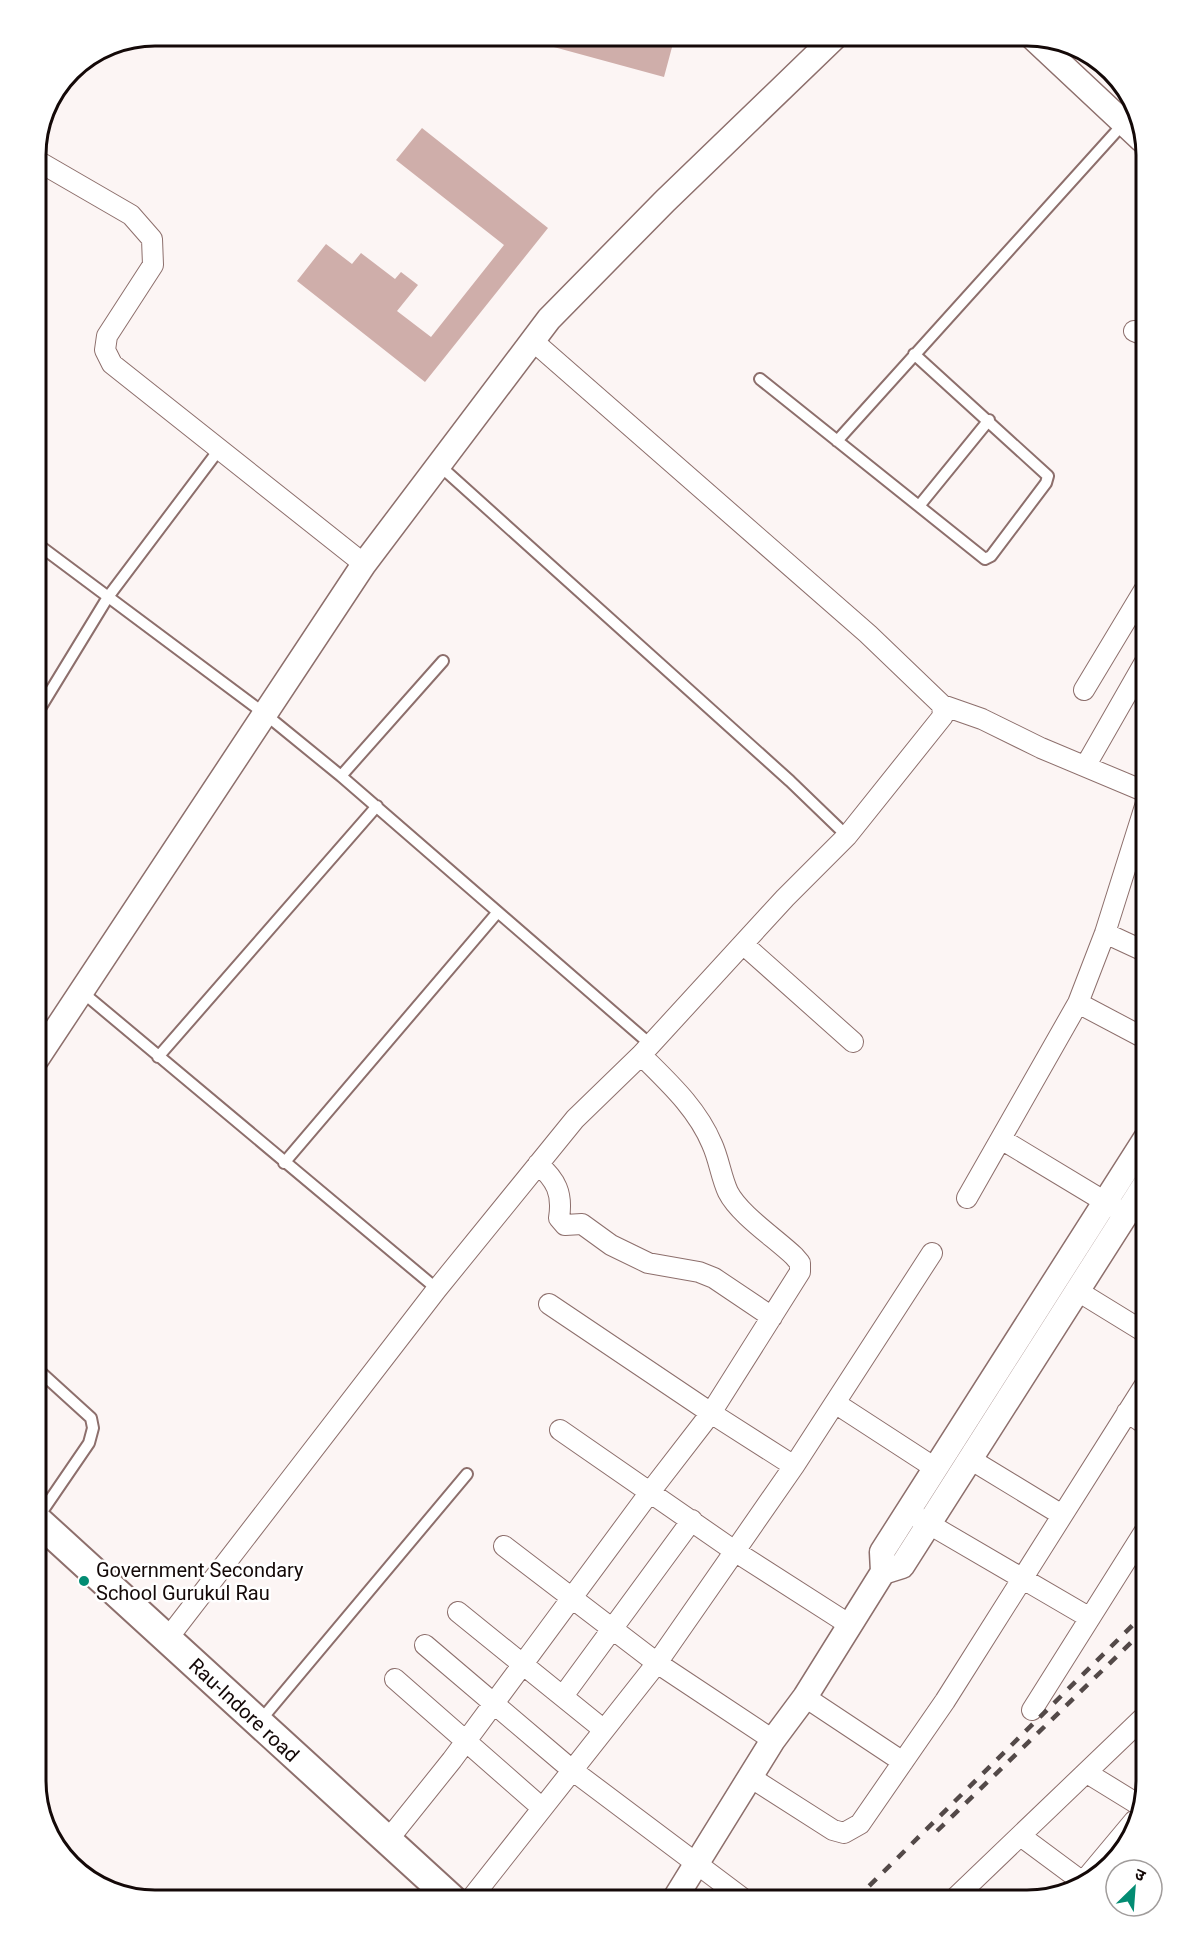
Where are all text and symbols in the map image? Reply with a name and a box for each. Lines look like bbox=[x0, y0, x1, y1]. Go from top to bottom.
place label: Government Secondary School Gurukul Rau bbox=[96, 1558, 304, 1605]
marker: Government Secondary School Gurukul Rau bbox=[77, 1574, 91, 1588]
street label: Rau-Indore road bbox=[184, 1653, 304, 1767]
north arrow bbox=[1104, 1858, 1164, 1918]
text: उ bbox=[1132, 1864, 1149, 1886]

